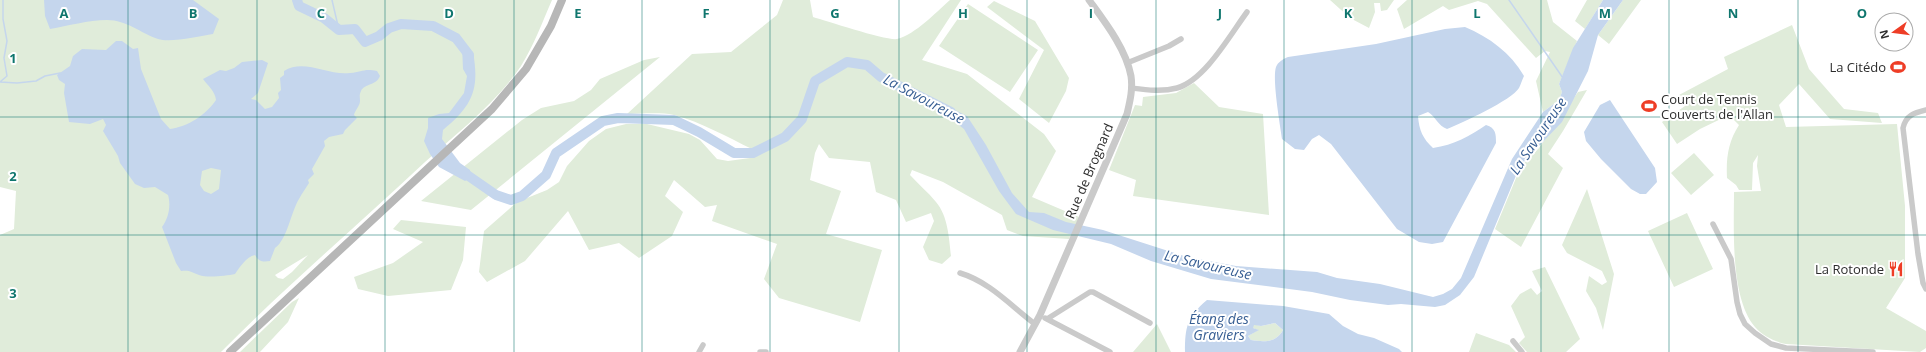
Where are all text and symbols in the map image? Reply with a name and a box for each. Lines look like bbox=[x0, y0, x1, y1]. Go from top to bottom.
text: A bbox=[60, 4, 69, 22]
text: B bbox=[189, 4, 198, 22]
text: C bbox=[317, 4, 325, 22]
text: D bbox=[444, 4, 454, 22]
text: E bbox=[574, 4, 582, 22]
text: F bbox=[702, 4, 710, 22]
text: G bbox=[830, 4, 840, 22]
text: H bbox=[958, 4, 968, 22]
text: I bbox=[1089, 4, 1093, 22]
text: J bbox=[1217, 4, 1222, 22]
text: K bbox=[1344, 4, 1353, 22]
text: L bbox=[1473, 4, 1481, 22]
text: M bbox=[1599, 4, 1611, 22]
text: N bbox=[1728, 4, 1738, 22]
text: O bbox=[1857, 4, 1867, 22]
north arrow bbox=[1874, 12, 1914, 52]
text: N bbox=[1875, 28, 1892, 41]
text: 1 bbox=[9, 49, 17, 67]
place label: La Citédo bbox=[1829, 58, 1886, 76]
sports icon: La Citédo bbox=[1889, 58, 1907, 76]
water label: La Savoureuse bbox=[880, 69, 968, 128]
place label: Court de Tennis Couverts de l'Allan bbox=[1661, 90, 1773, 123]
water label: La Savoureuse bbox=[1505, 93, 1570, 178]
sports icon: Court de Tennis Couverts de l'Allan bbox=[1640, 97, 1658, 115]
street label: Rue de Brognard bbox=[1061, 120, 1117, 222]
text: 2 bbox=[9, 167, 17, 185]
water label: La Savoureuse bbox=[1163, 245, 1254, 284]
place label: La Rotonde bbox=[1815, 260, 1884, 278]
restaurant icon: La Rotonde bbox=[1887, 260, 1905, 278]
text: 3 bbox=[9, 284, 17, 302]
water label: Étang des Graviers bbox=[1189, 309, 1249, 344]

